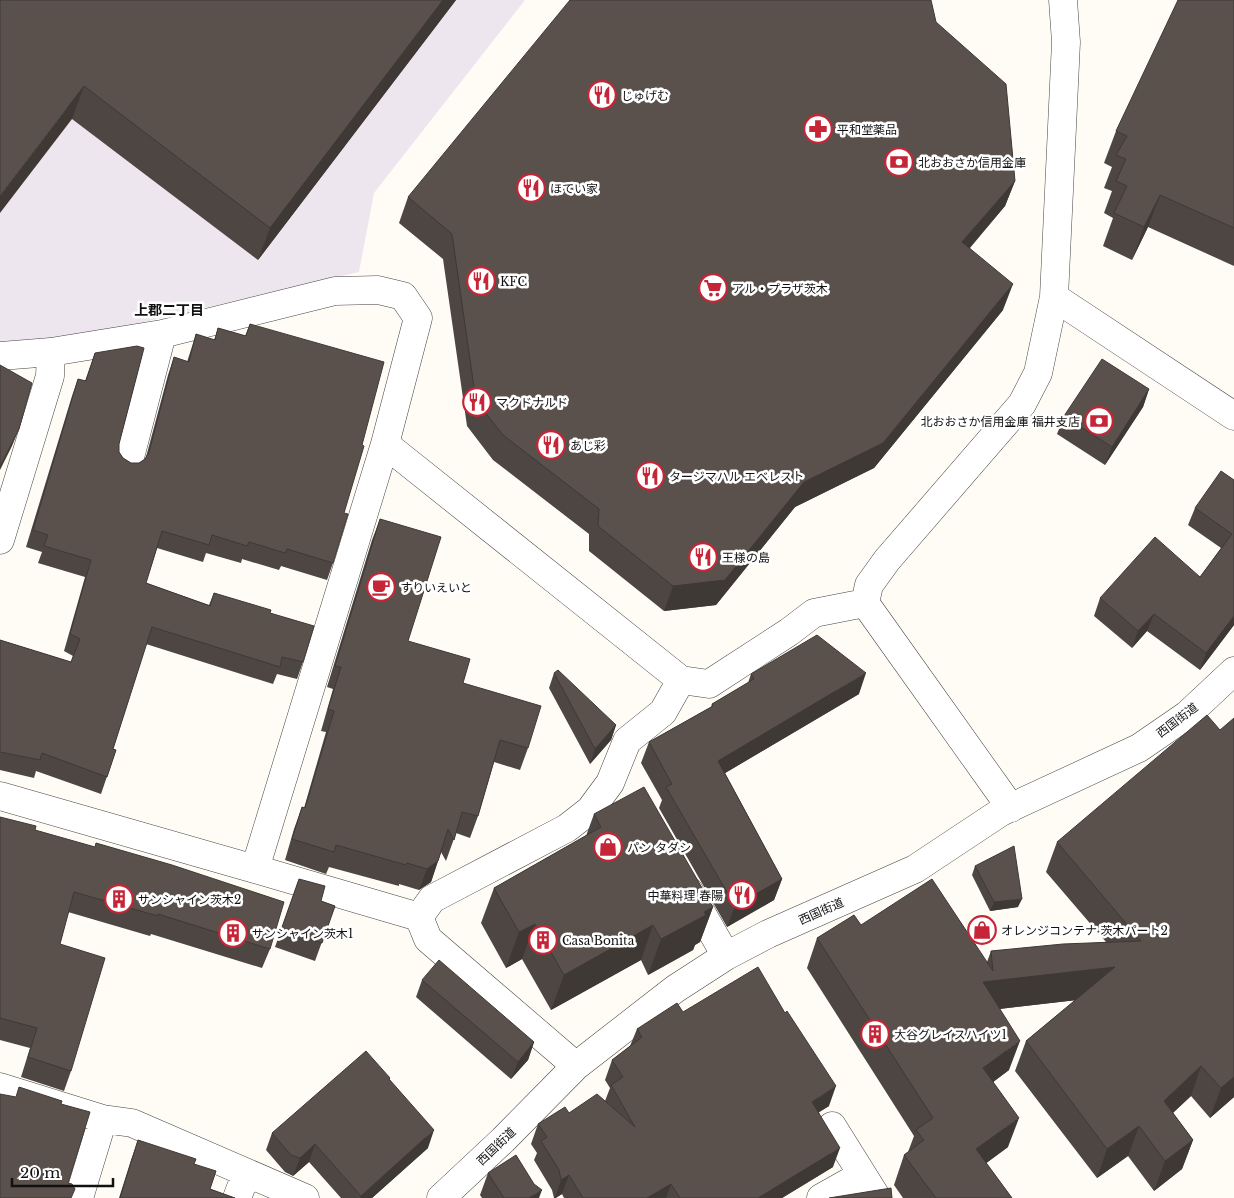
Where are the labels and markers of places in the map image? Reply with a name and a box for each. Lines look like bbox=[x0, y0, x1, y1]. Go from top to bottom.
restaurant icon: じゅげむ bbox=[587, 80, 617, 110]
place label: じゅげむ bbox=[621, 88, 669, 103]
pharmacy icon: 平和堂薬品 bbox=[803, 114, 833, 144]
place label: 平和堂薬品 bbox=[837, 122, 897, 137]
bank icon: 北おおさか信用金庫 bbox=[884, 147, 914, 177]
place label: 北おおさか信用金庫 bbox=[918, 155, 1026, 170]
restaurant icon: ほてい家 bbox=[516, 173, 546, 203]
place label: ほてい家 bbox=[550, 181, 598, 196]
restaurant icon: KFC bbox=[466, 266, 496, 296]
supermarket icon: アル・プラザ茨木 bbox=[698, 273, 728, 303]
place label: KFC bbox=[500, 274, 527, 289]
place label: アル・プラザ茨木 bbox=[732, 281, 828, 296]
restaurant icon: マクドナルド bbox=[462, 387, 492, 417]
place label: マクドナルド bbox=[496, 395, 568, 410]
bank icon: 北おおさか信用金庫 福井支店 bbox=[1084, 406, 1114, 436]
place label: 北おおさか信用金庫 福井支店 bbox=[921, 414, 1080, 429]
restaurant icon: あじ彩 bbox=[536, 430, 566, 460]
place label: あじ彩 bbox=[570, 438, 606, 453]
restaurant icon: タージマハル エベレスト bbox=[635, 461, 665, 491]
place label: タージマハル エベレスト bbox=[669, 469, 804, 484]
restaurant icon: 王様の島 bbox=[688, 542, 718, 572]
place label: 王様の島 bbox=[722, 550, 770, 565]
cafe icon: すりいえいと bbox=[366, 572, 396, 602]
place label: すりいえいと bbox=[400, 580, 472, 595]
shop icon: パン タダシ bbox=[593, 832, 623, 862]
place label: パン タダシ bbox=[627, 840, 691, 855]
restaurant icon: 中華料理 春陽 bbox=[727, 880, 757, 910]
building icon: サンシャイン茨木2 bbox=[104, 884, 134, 914]
place label: 中華料理 春陽 bbox=[648, 888, 723, 903]
place label: サンシャイン茨木2 bbox=[138, 892, 241, 907]
shop icon: オレンジコンテナ 茨木パート2 bbox=[967, 915, 997, 945]
building icon: サンシャイン茨木1 bbox=[218, 918, 248, 948]
place label: オレンジコンテナ 茨木パート2 bbox=[1001, 923, 1168, 938]
building icon: Casa Bonita bbox=[528, 925, 558, 955]
place label: サンシャイン茨木1 bbox=[252, 926, 353, 941]
place label: Casa Bonita bbox=[562, 933, 635, 948]
building icon: 大谷グレイスハイツ1 bbox=[860, 1019, 890, 1049]
place label: 大谷グレイスハイツ1 bbox=[894, 1027, 1007, 1042]

